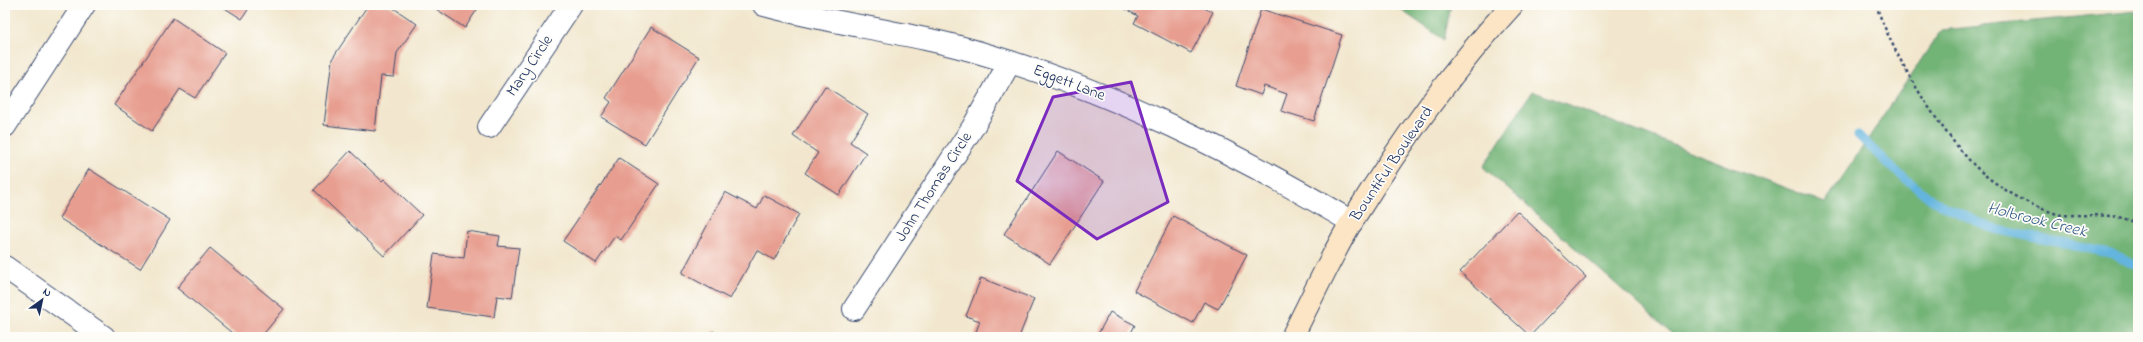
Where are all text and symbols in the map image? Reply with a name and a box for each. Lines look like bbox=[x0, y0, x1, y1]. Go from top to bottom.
street label: Mary Circle bbox=[501, 30, 560, 102]
street label: Eggett Lane bbox=[1029, 58, 1109, 108]
street label: Bountiful Boulevard bbox=[1344, 102, 1440, 227]
street label: John Thomas Circle bbox=[889, 127, 979, 247]
water label: Holbrook Creek bbox=[1985, 196, 2091, 245]
north arrow bbox=[22, 280, 62, 320]
text: N bbox=[39, 284, 54, 301]

